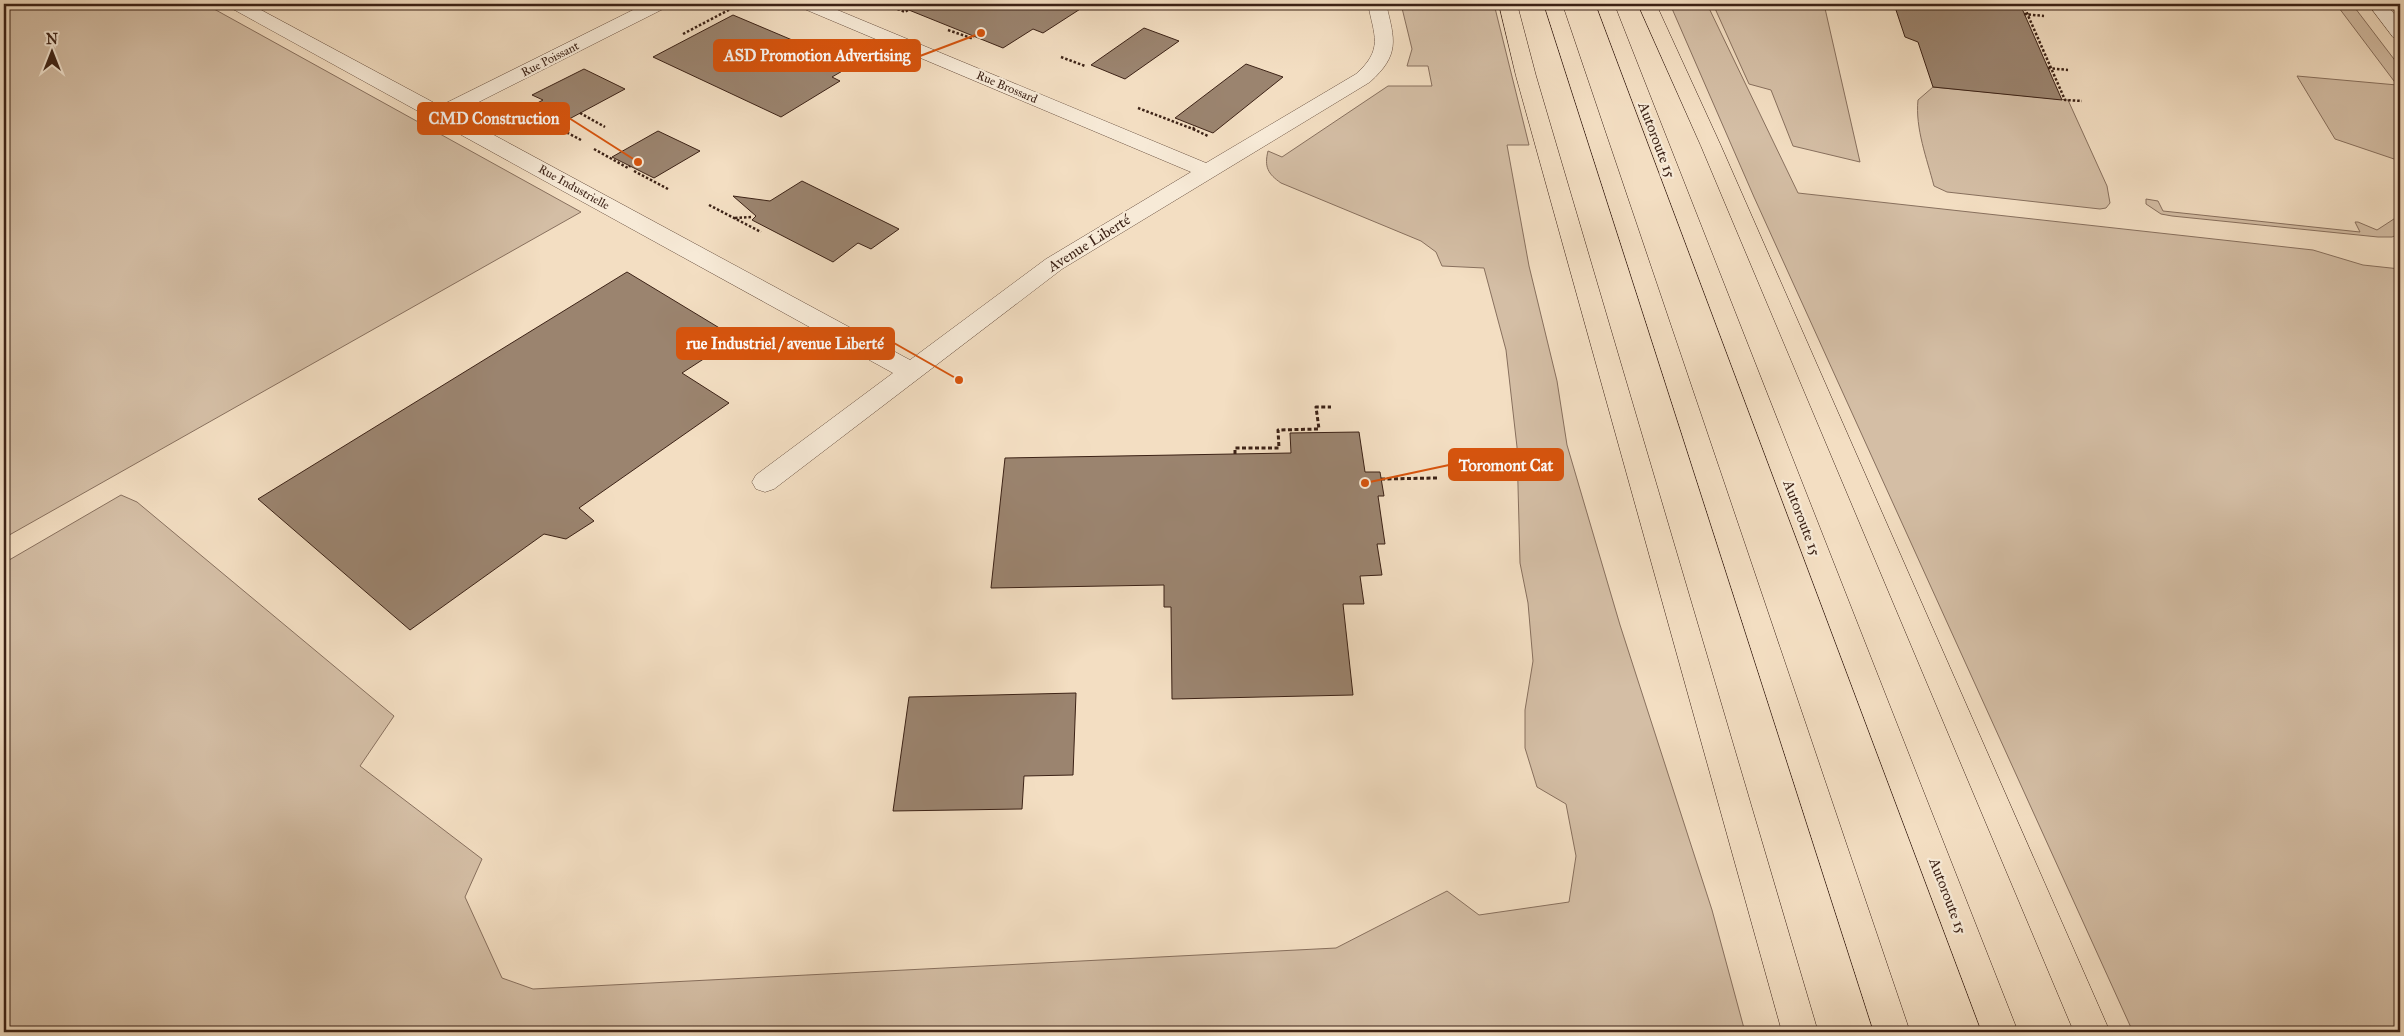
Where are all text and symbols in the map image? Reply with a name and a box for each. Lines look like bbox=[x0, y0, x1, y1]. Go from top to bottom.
north arrow bbox=[28, 28, 78, 78]
text: N bbox=[46, 31, 58, 48]
street label: Rue Poissant bbox=[519, 38, 582, 80]
callout: ASD Promotion Advertising bbox=[714, 40, 920, 71]
text: ASD Promotion Advertising bbox=[723, 46, 911, 66]
street label: Rue Brossard bbox=[974, 68, 1040, 106]
street label: Autoroute 15 bbox=[1634, 99, 1680, 180]
callout: CMD Construction bbox=[418, 103, 569, 134]
text: CMD Construction bbox=[429, 109, 560, 128]
street label: Rue Industrielle bbox=[536, 162, 612, 212]
street label: Avenue Liberté bbox=[1043, 210, 1134, 276]
callout: rue Industriel / avenue Liberté bbox=[677, 328, 894, 359]
text: rue Industriel / avenue Liberté bbox=[685, 334, 884, 353]
callout: Toromont Cat bbox=[1449, 449, 1563, 480]
text: Toromont Cat bbox=[1458, 456, 1554, 475]
street label: Autoroute 15 bbox=[1779, 477, 1825, 558]
street label: Autoroute 15 bbox=[1925, 855, 1971, 936]

